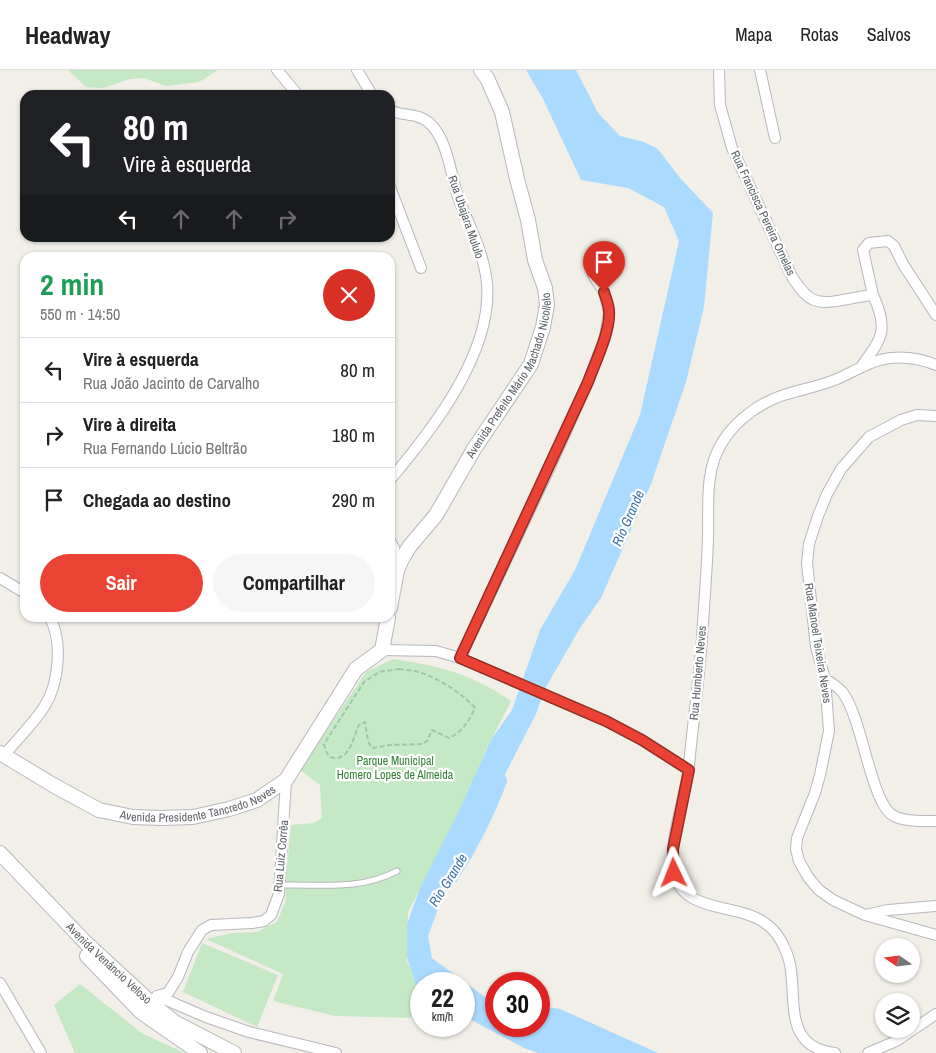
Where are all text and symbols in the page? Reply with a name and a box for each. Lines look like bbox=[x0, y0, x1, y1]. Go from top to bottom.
text: Headway bbox=[25, 19, 110, 51]
text: Mapa bbox=[735, 22, 772, 47]
text: Rotas bbox=[800, 22, 839, 47]
text: Salvos bbox=[867, 22, 911, 47]
text: 80 m bbox=[123, 104, 188, 151]
icon: left bbox=[40, 110, 105, 175]
street label: Rua Francisca Pereira Ornelas bbox=[727, 148, 799, 278]
text: Vire à esquerda bbox=[123, 149, 251, 179]
street label: Rua Ubajara Mululo bbox=[444, 173, 488, 261]
icon: left bbox=[114, 205, 142, 233]
icon: ahead bbox=[167, 205, 195, 233]
icon: ahead bbox=[220, 205, 248, 233]
icon: right bbox=[273, 205, 301, 233]
pin bbox=[583, 241, 625, 292]
icon: arrive bbox=[590, 248, 618, 276]
text: 2 min bbox=[40, 264, 104, 304]
button: close bbox=[323, 269, 375, 321]
street label: Avenida Prefeito Mário Machado Nicollelo bbox=[462, 292, 555, 462]
text: 550 m · 14:50 bbox=[40, 303, 120, 325]
text: Vire à esquerda bbox=[83, 346, 199, 372]
icon: left bbox=[40, 356, 68, 384]
text: 80 m bbox=[340, 357, 375, 383]
text: Rua João Jacinto de Carvalho bbox=[83, 372, 260, 394]
text: Vire à direita bbox=[83, 411, 176, 437]
icon: right bbox=[40, 421, 68, 449]
text: 180 m bbox=[332, 422, 375, 448]
text: Rua Fernando Lúcio Beltrão bbox=[83, 437, 247, 459]
icon: arrive bbox=[40, 486, 68, 514]
text: Chegada ao destino bbox=[83, 487, 231, 513]
text: 290 m bbox=[332, 487, 375, 513]
water label: Rio Grande bbox=[608, 487, 648, 549]
button: Sair bbox=[40, 554, 203, 612]
button: Compartilhar bbox=[213, 554, 375, 612]
street label: Rua Manoel Teixeira Neves bbox=[801, 582, 835, 704]
street label: Rua Humberto Neves bbox=[686, 625, 710, 721]
park label: Parque Municipal Homero Lopes de Almeida bbox=[337, 753, 454, 783]
street label: Avenida Presidente Tancredo Neves bbox=[117, 781, 279, 826]
street label: Rua Luiz Corrêa bbox=[270, 819, 292, 893]
position arrow bbox=[647, 846, 699, 898]
water label: Rio Grande bbox=[425, 850, 471, 910]
street label: Avenida Venâncio Veloso bbox=[62, 918, 155, 1008]
north arrow bbox=[875, 938, 920, 982]
map controls bbox=[875, 938, 920, 1038]
speed limit sign: 30 bbox=[485, 972, 550, 1037]
text: 22 bbox=[431, 981, 454, 1015]
button: layers bbox=[875, 993, 920, 1038]
text: km/h bbox=[432, 1009, 453, 1025]

